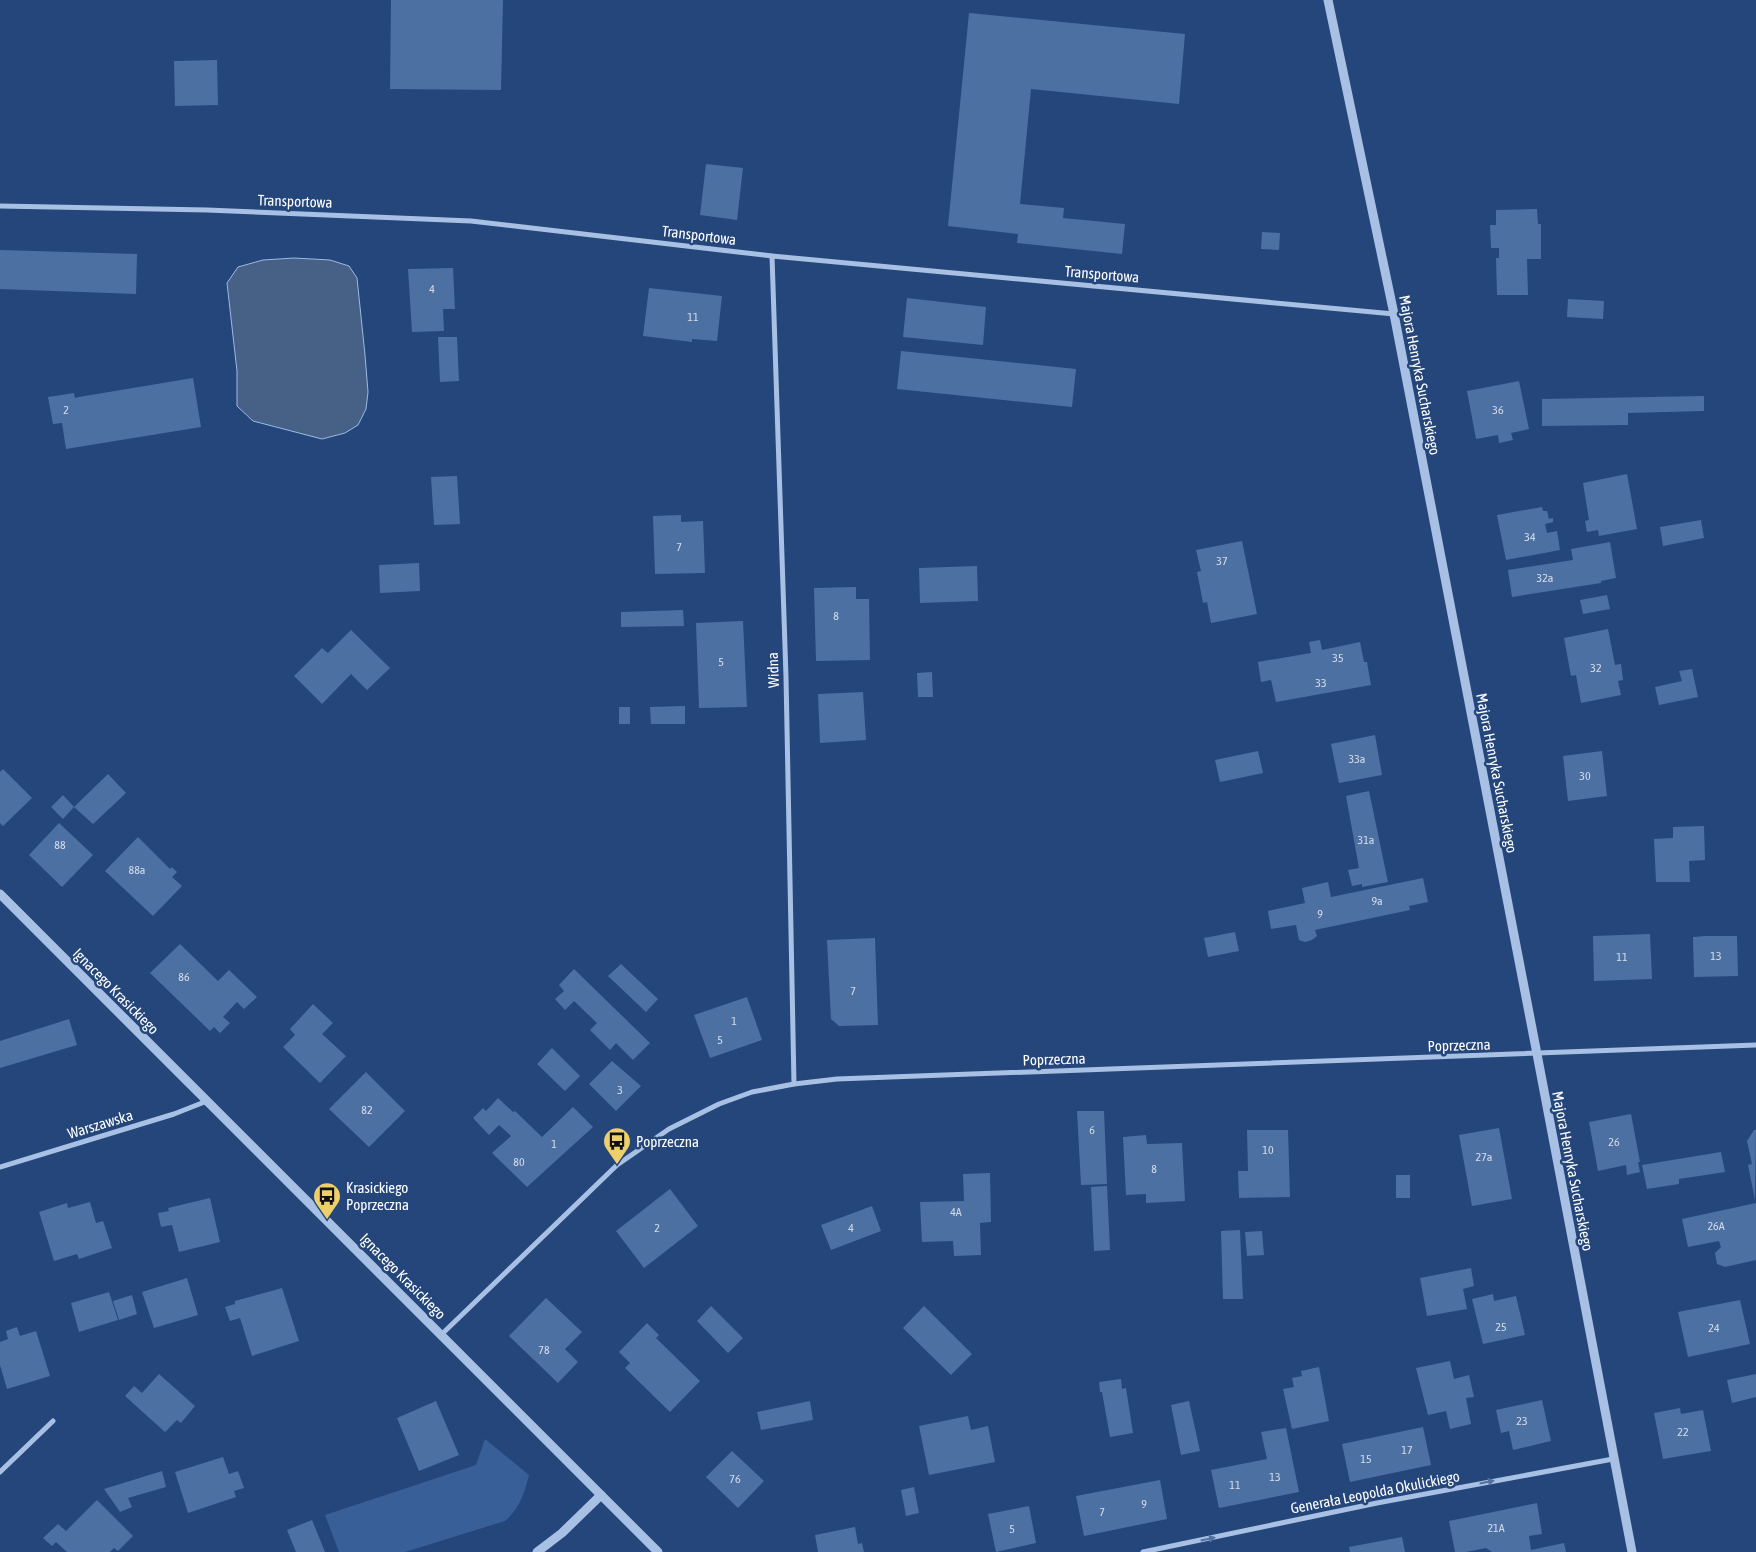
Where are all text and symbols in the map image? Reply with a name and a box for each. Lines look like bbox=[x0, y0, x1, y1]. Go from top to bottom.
street label: Transportowa bbox=[257, 191, 333, 211]
street label: Transportowa bbox=[661, 222, 737, 248]
street label: Transportowa bbox=[1064, 262, 1140, 286]
house number: 4 bbox=[429, 282, 435, 296]
street label: Majora Henryka Sucharskiego bbox=[1396, 294, 1444, 456]
house number: 11 bbox=[687, 310, 699, 324]
house number: 2 bbox=[63, 403, 69, 417]
house number: 36 bbox=[1492, 403, 1504, 417]
house number: 34 bbox=[1524, 530, 1536, 544]
house number: 7 bbox=[676, 540, 682, 554]
house number: 37 bbox=[1216, 554, 1228, 568]
house number: 32a bbox=[1537, 571, 1553, 585]
house number: 8 bbox=[833, 609, 839, 623]
house number: 35 bbox=[1332, 651, 1344, 665]
street label: Widna bbox=[764, 652, 782, 688]
house number: 5 bbox=[718, 655, 724, 669]
house number: 32 bbox=[1590, 661, 1602, 675]
house number: 33 bbox=[1315, 676, 1327, 690]
street label: Majora Henryka Sucharskiego bbox=[1473, 692, 1521, 854]
house number: 33a bbox=[1349, 752, 1365, 766]
house number: 30 bbox=[1579, 769, 1591, 783]
house number: 31a bbox=[1358, 833, 1374, 847]
house number: 88 bbox=[54, 838, 66, 852]
house number: 88a bbox=[129, 863, 145, 877]
house number: 9a bbox=[1371, 894, 1383, 908]
house number: 9 bbox=[1317, 907, 1323, 921]
street label: Ignacego Krasickiego bbox=[70, 945, 162, 1037]
house number: 13 bbox=[1710, 949, 1722, 963]
house number: 11 bbox=[1616, 950, 1628, 964]
house number: 86 bbox=[178, 970, 190, 984]
house number: 7 bbox=[850, 984, 856, 998]
house number: 1 bbox=[731, 1014, 737, 1028]
house number: 5 bbox=[717, 1033, 723, 1047]
street label: Poprzeczna bbox=[1427, 1035, 1491, 1055]
street label: Poprzeczna bbox=[1022, 1049, 1086, 1069]
house number: 3 bbox=[617, 1083, 623, 1097]
street label: Majora Henryka Sucharskiego bbox=[1549, 1090, 1597, 1252]
house number: 82 bbox=[361, 1103, 373, 1117]
street label: Warszawska bbox=[65, 1106, 135, 1142]
house number: 6 bbox=[1089, 1123, 1095, 1137]
bus stop icon: Poprzeczna bbox=[602, 1126, 632, 1165]
place label: Poprzeczna bbox=[636, 1133, 699, 1150]
house number: 26 bbox=[1608, 1135, 1620, 1149]
house number: 1 bbox=[551, 1137, 557, 1151]
house number: 10 bbox=[1262, 1143, 1274, 1157]
house number: 27a bbox=[1476, 1150, 1492, 1164]
house number: 80 bbox=[513, 1155, 525, 1169]
house number: 8 bbox=[1151, 1162, 1157, 1176]
place label: Krasickiego Poprzeczna bbox=[346, 1179, 409, 1213]
bus stop icon: Krasickiego Poprzeczna bbox=[312, 1181, 342, 1220]
house number: 4A bbox=[950, 1205, 962, 1219]
house number: 26A bbox=[1707, 1219, 1725, 1233]
house number: 2 bbox=[654, 1221, 660, 1235]
house number: 4 bbox=[848, 1221, 854, 1235]
street label: Ignacego Krasickiego bbox=[357, 1230, 449, 1322]
house number: 25 bbox=[1495, 1320, 1507, 1334]
house number: 24 bbox=[1708, 1321, 1720, 1335]
house number: 78 bbox=[538, 1343, 550, 1357]
house number: 23 bbox=[1516, 1414, 1528, 1428]
house number: 22 bbox=[1677, 1425, 1689, 1439]
house number: 17 bbox=[1401, 1443, 1413, 1457]
house number: 15 bbox=[1360, 1452, 1372, 1466]
street label: Generała Leopolda Okulickiego bbox=[1289, 1467, 1461, 1517]
house number: 13 bbox=[1269, 1470, 1281, 1484]
house number: 76 bbox=[729, 1472, 741, 1486]
house number: 11 bbox=[1229, 1478, 1241, 1492]
one-way arrow bbox=[1479, 1478, 1495, 1486]
house number: 9 bbox=[1141, 1497, 1147, 1511]
house number: 7 bbox=[1099, 1505, 1105, 1519]
house number: 21A bbox=[1487, 1521, 1505, 1535]
house number: 5 bbox=[1009, 1522, 1015, 1536]
one-way arrow bbox=[1200, 1534, 1216, 1542]

